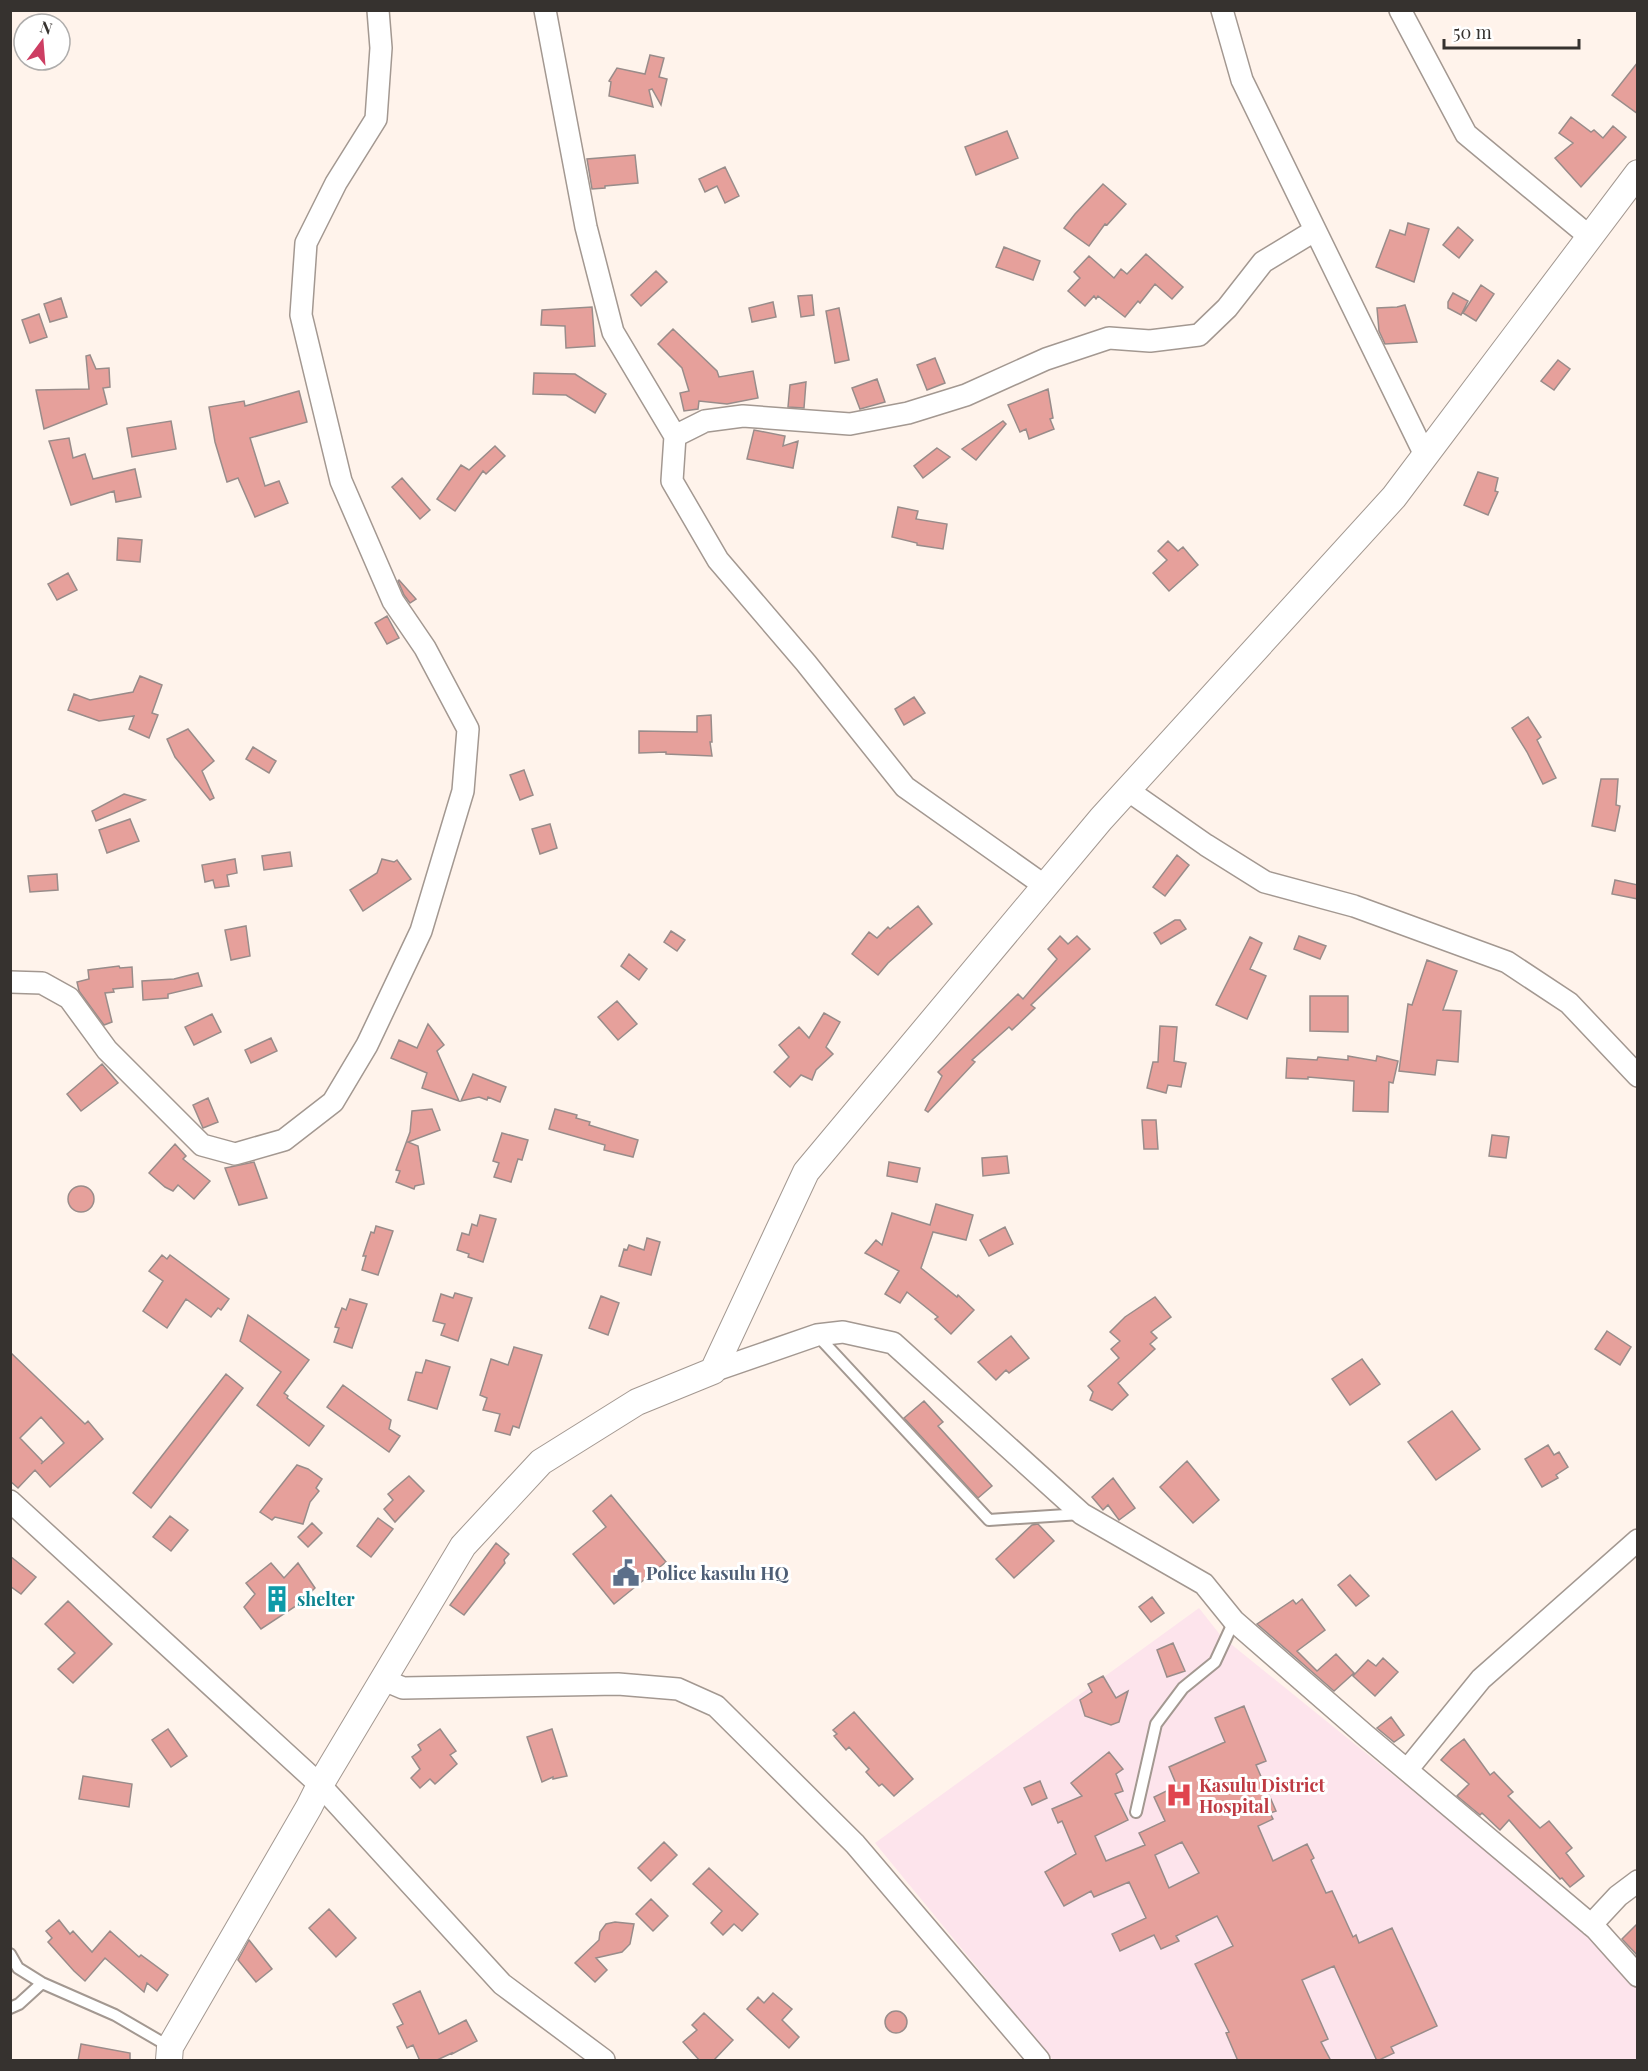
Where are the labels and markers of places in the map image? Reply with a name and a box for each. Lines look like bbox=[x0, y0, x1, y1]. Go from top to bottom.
public building icon: Police kasulu HQ bbox=[611, 1558, 641, 1588]
place label: Police kasulu HQ bbox=[646, 1561, 789, 1585]
building icon: shelter bbox=[262, 1584, 292, 1614]
place label: shelter bbox=[297, 1587, 355, 1611]
place label: Kasulu District Hospital bbox=[1199, 1773, 1325, 1818]
hospital icon: Kasulu District Hospital bbox=[1164, 1780, 1194, 1810]

